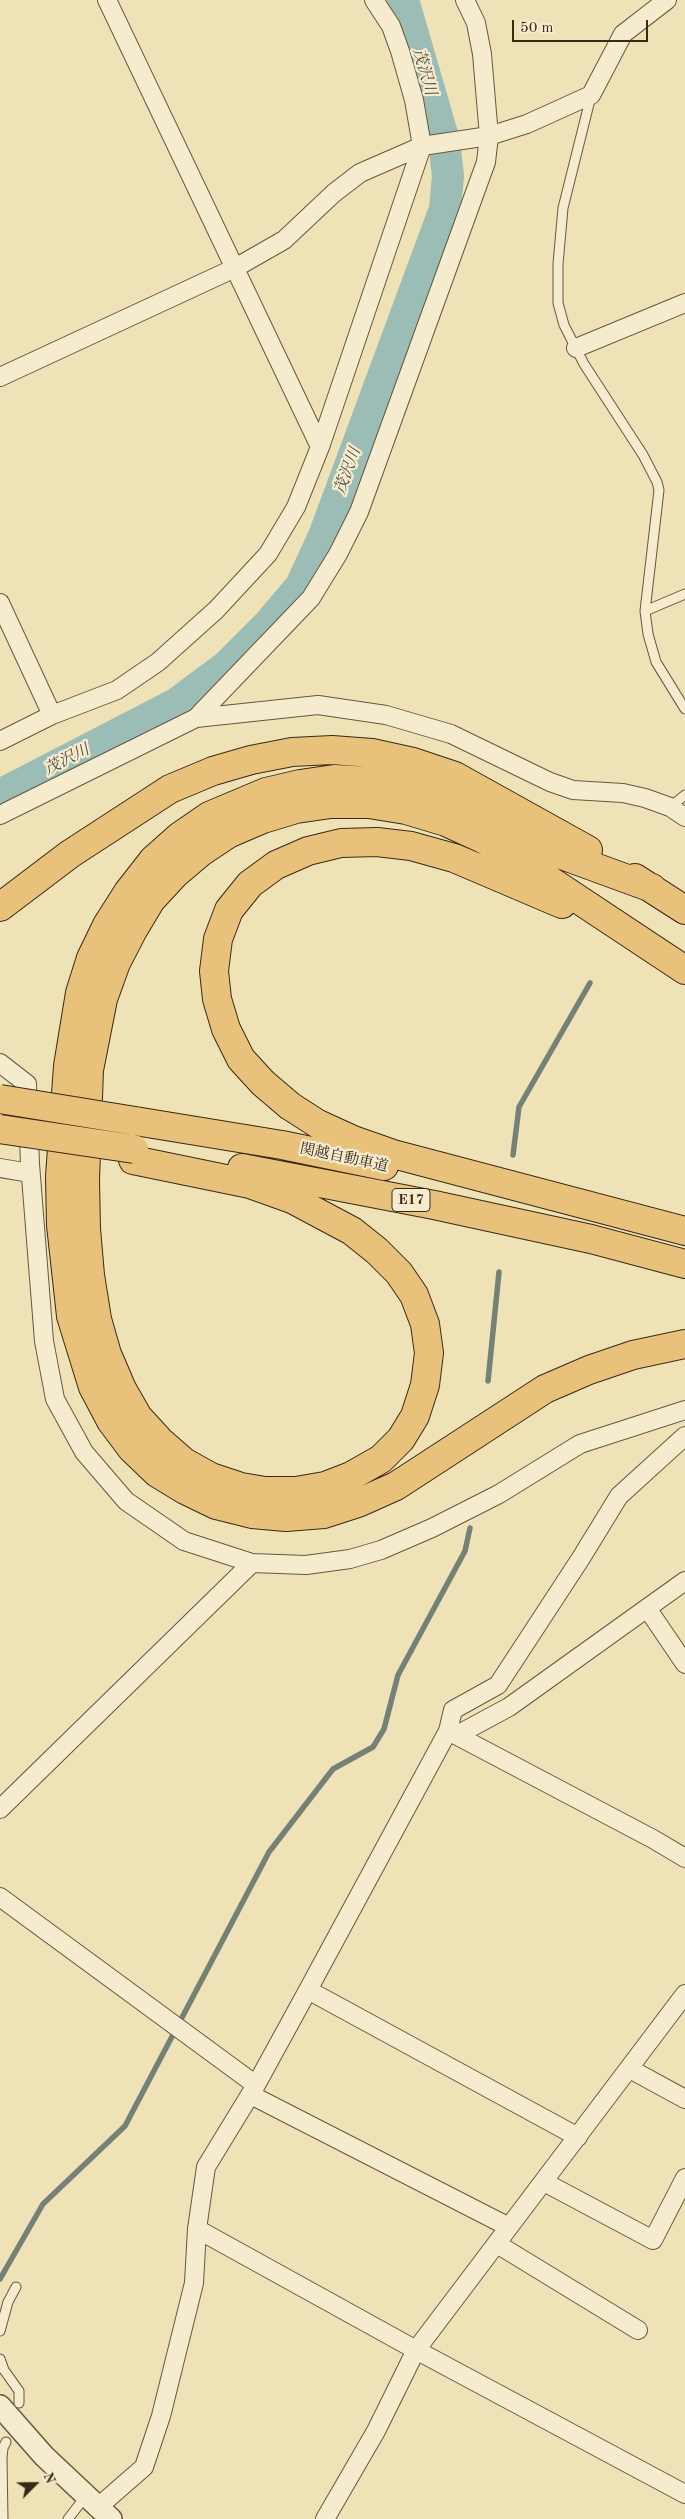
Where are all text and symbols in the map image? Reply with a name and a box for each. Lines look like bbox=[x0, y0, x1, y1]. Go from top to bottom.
scale bar bbox=[515, 10, 651, 42]
text: 50 m bbox=[520, 21, 554, 36]
water label: 茂沢川 bbox=[408, 46, 440, 98]
water label: 茂沢川 bbox=[331, 445, 365, 497]
water label: 茂沢川 bbox=[41, 741, 93, 779]
street label: 関越自動車道 bbox=[298, 1140, 390, 1176]
road number: E17 bbox=[392, 1188, 430, 1212]
north arrow bbox=[10, 2459, 60, 2509]
text: N bbox=[40, 2470, 57, 2486]

